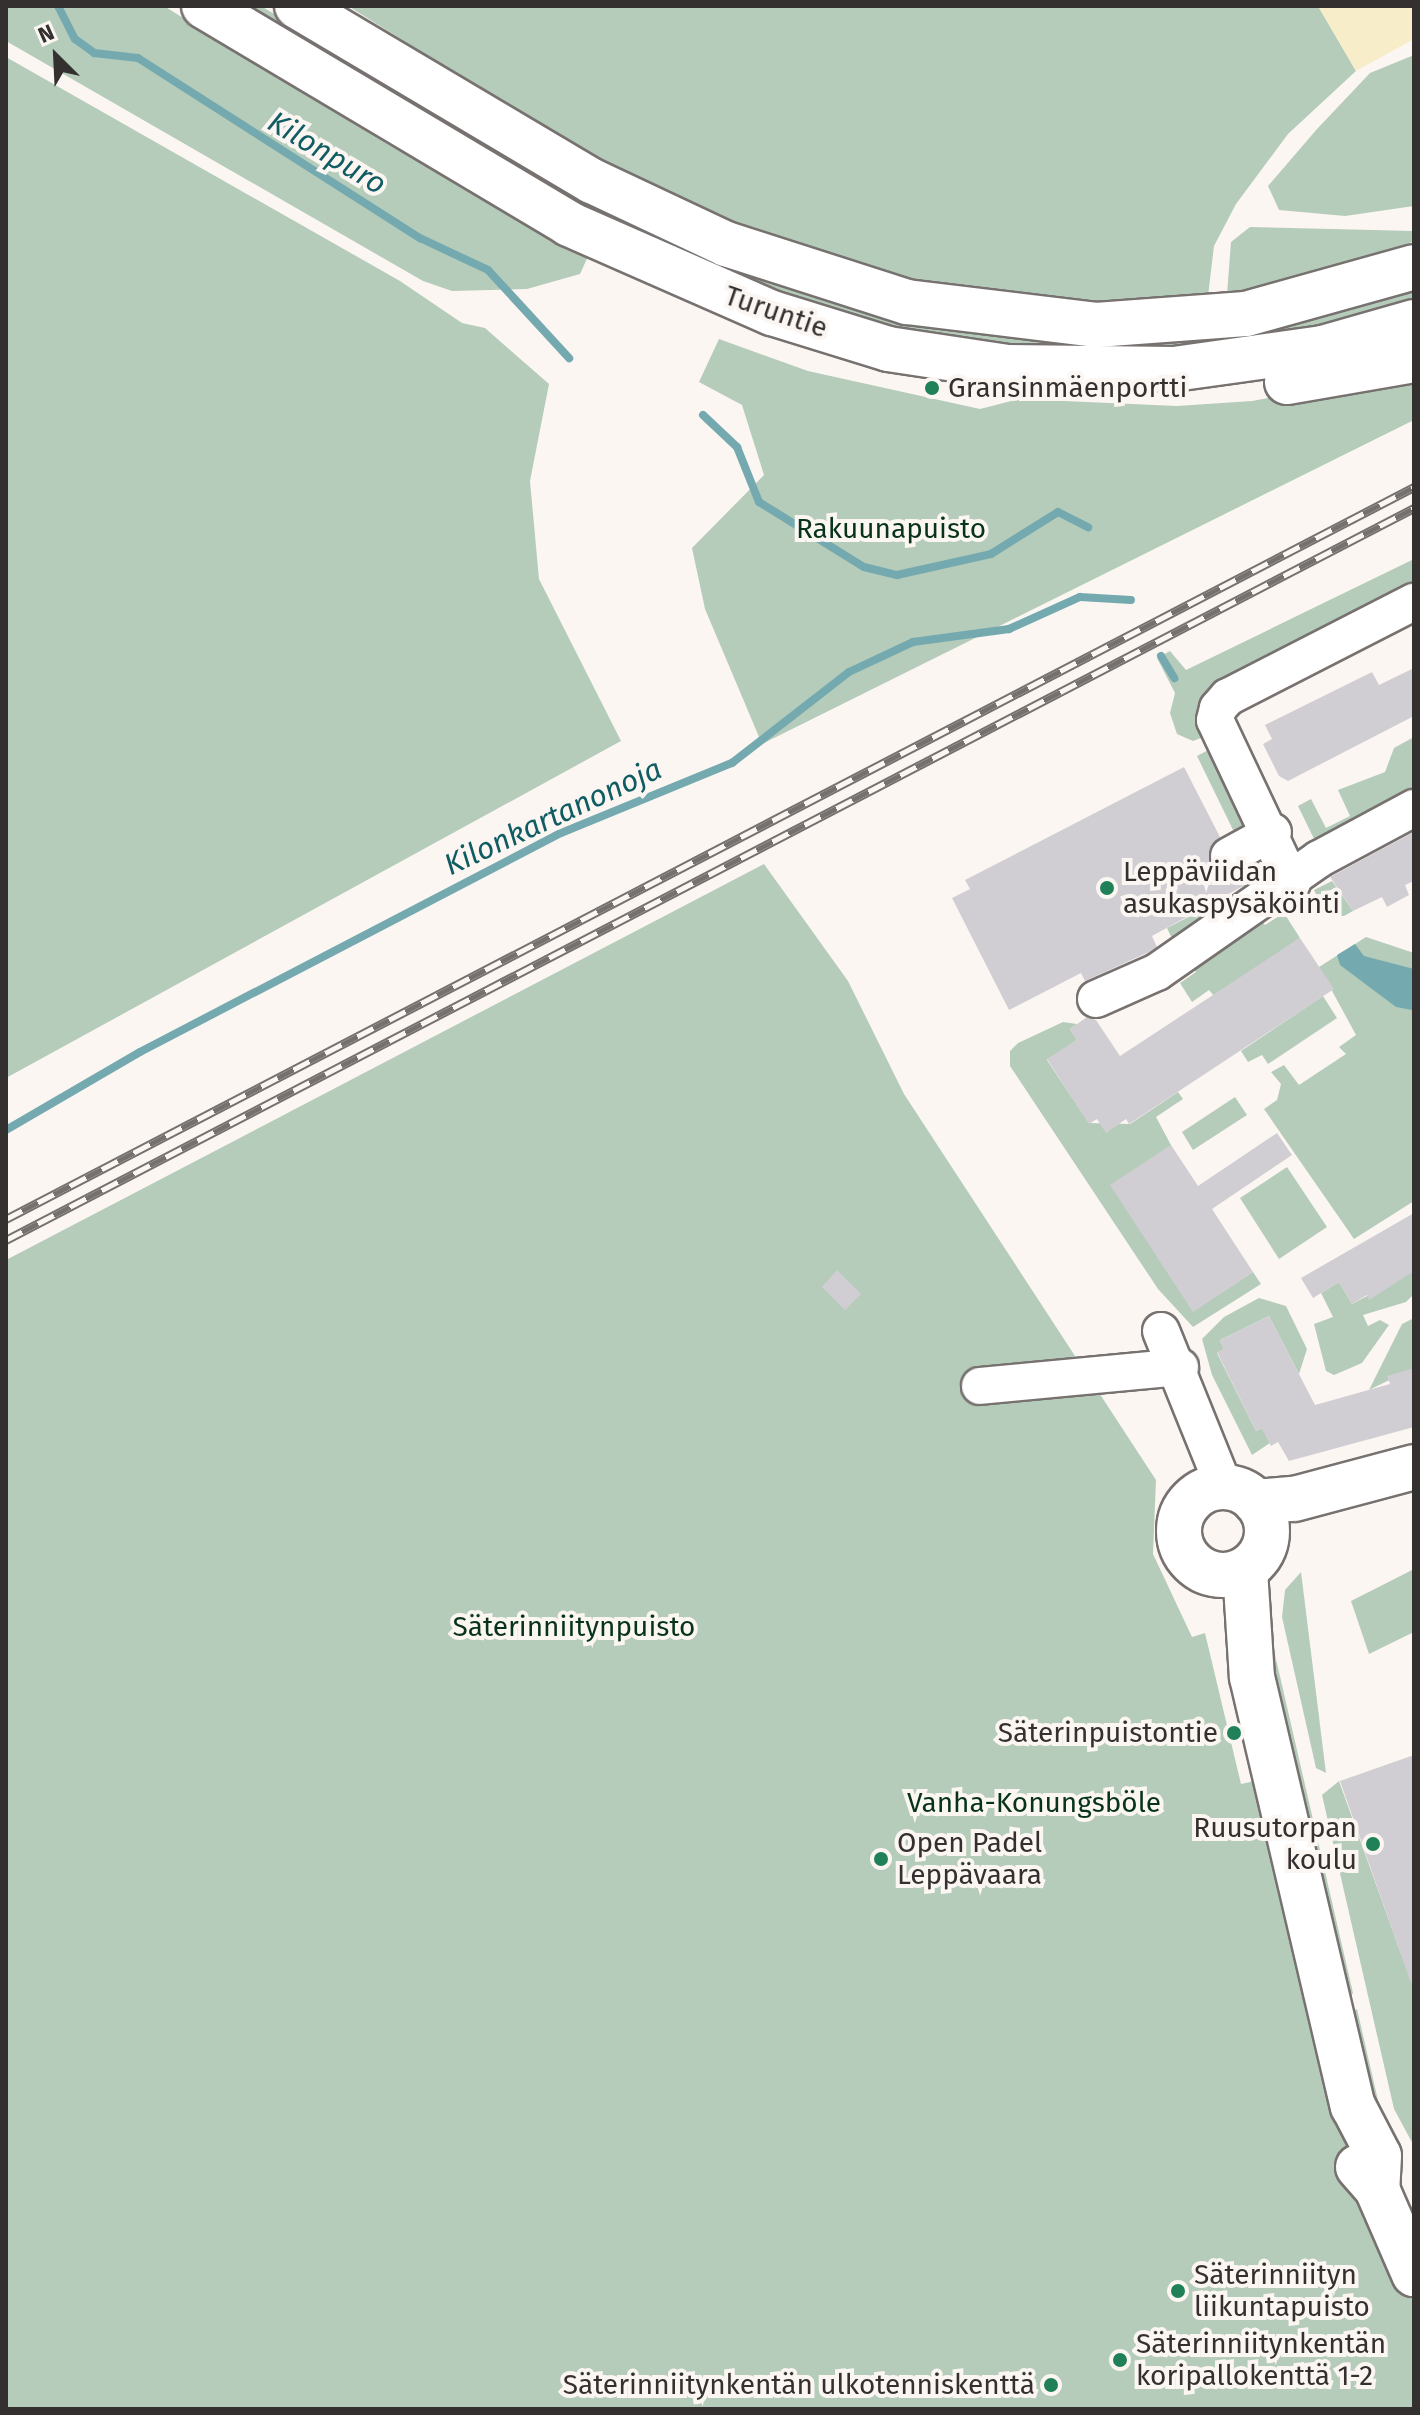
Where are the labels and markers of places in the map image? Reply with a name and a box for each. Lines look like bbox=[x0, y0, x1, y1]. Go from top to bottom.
place label: Gransinmäenportti bbox=[948, 371, 1187, 405]
marker: Gransinmäenportti bbox=[923, 379, 941, 397]
place label: Leppäviidan asukaspysäköinti bbox=[1123, 855, 1340, 921]
marker: Leppäviidan asukaspysäköinti bbox=[1098, 879, 1116, 897]
place label: Säterinpuistontie bbox=[998, 1716, 1218, 1750]
marker: Säterinpuistontie bbox=[1225, 1724, 1243, 1742]
place label: Ruusutorpan koulu bbox=[1193, 1811, 1357, 1877]
place label: Open Padel Leppävaara bbox=[897, 1826, 1042, 1892]
marker: Ruusutorpan koulu bbox=[1364, 1835, 1382, 1853]
marker: Open Padel Leppävaara bbox=[872, 1850, 890, 1868]
place label: Säterinniityn liikuntapuisto bbox=[1194, 2258, 1370, 2324]
marker: Säterinniityn liikuntapuisto bbox=[1169, 2282, 1187, 2300]
place label: Säterinniitynkentän koripallokenttä 1-2 bbox=[1136, 2327, 1386, 2393]
marker: Säterinniitynkentän koripallokenttä 1-2 bbox=[1111, 2351, 1129, 2369]
place label: Säterinniitynkentän ulkotenniskenttä bbox=[563, 2368, 1035, 2402]
marker: Säterinniitynkentän ulkotenniskenttä bbox=[1042, 2376, 1060, 2394]

